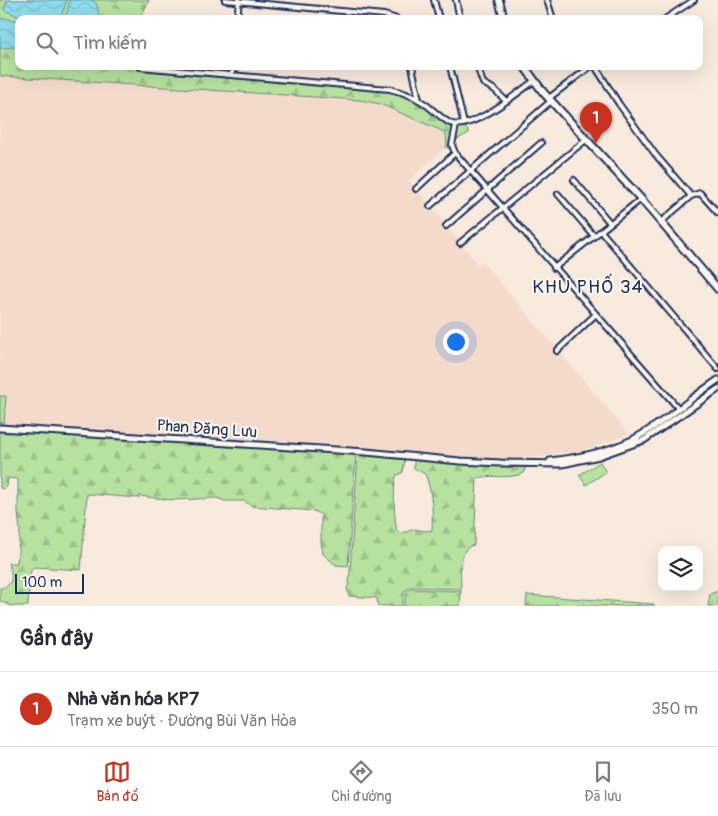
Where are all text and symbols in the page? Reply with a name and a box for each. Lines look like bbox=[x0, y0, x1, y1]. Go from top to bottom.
search box bbox=[15, 15, 703, 70]
icon: search bbox=[33, 29, 61, 57]
text: Tìm kiếm bbox=[73, 31, 147, 55]
pin: 1 bbox=[580, 102, 612, 143]
district label: KHU PHỐ 34 bbox=[532, 273, 644, 299]
your location bbox=[443, 329, 469, 355]
street label: Phan Đăng Lưu bbox=[156, 416, 258, 442]
map controls bbox=[658, 546, 703, 591]
button: layers bbox=[658, 546, 703, 591]
scale bar bbox=[15, 571, 84, 594]
text: 100 m bbox=[22, 574, 62, 591]
text: Gần đây bbox=[20, 625, 93, 652]
text: Nhà văn hóa KP7 bbox=[67, 687, 199, 711]
text: 1 bbox=[33, 699, 39, 719]
text: 350 m bbox=[652, 699, 698, 719]
text: Trạm xe buýt · Đường Bùi Văn Hòa bbox=[67, 711, 297, 731]
tab: Bản đồ bbox=[96, 758, 139, 805]
tab: Chỉ đường bbox=[331, 758, 392, 805]
tab: Đã lưu bbox=[584, 758, 622, 805]

